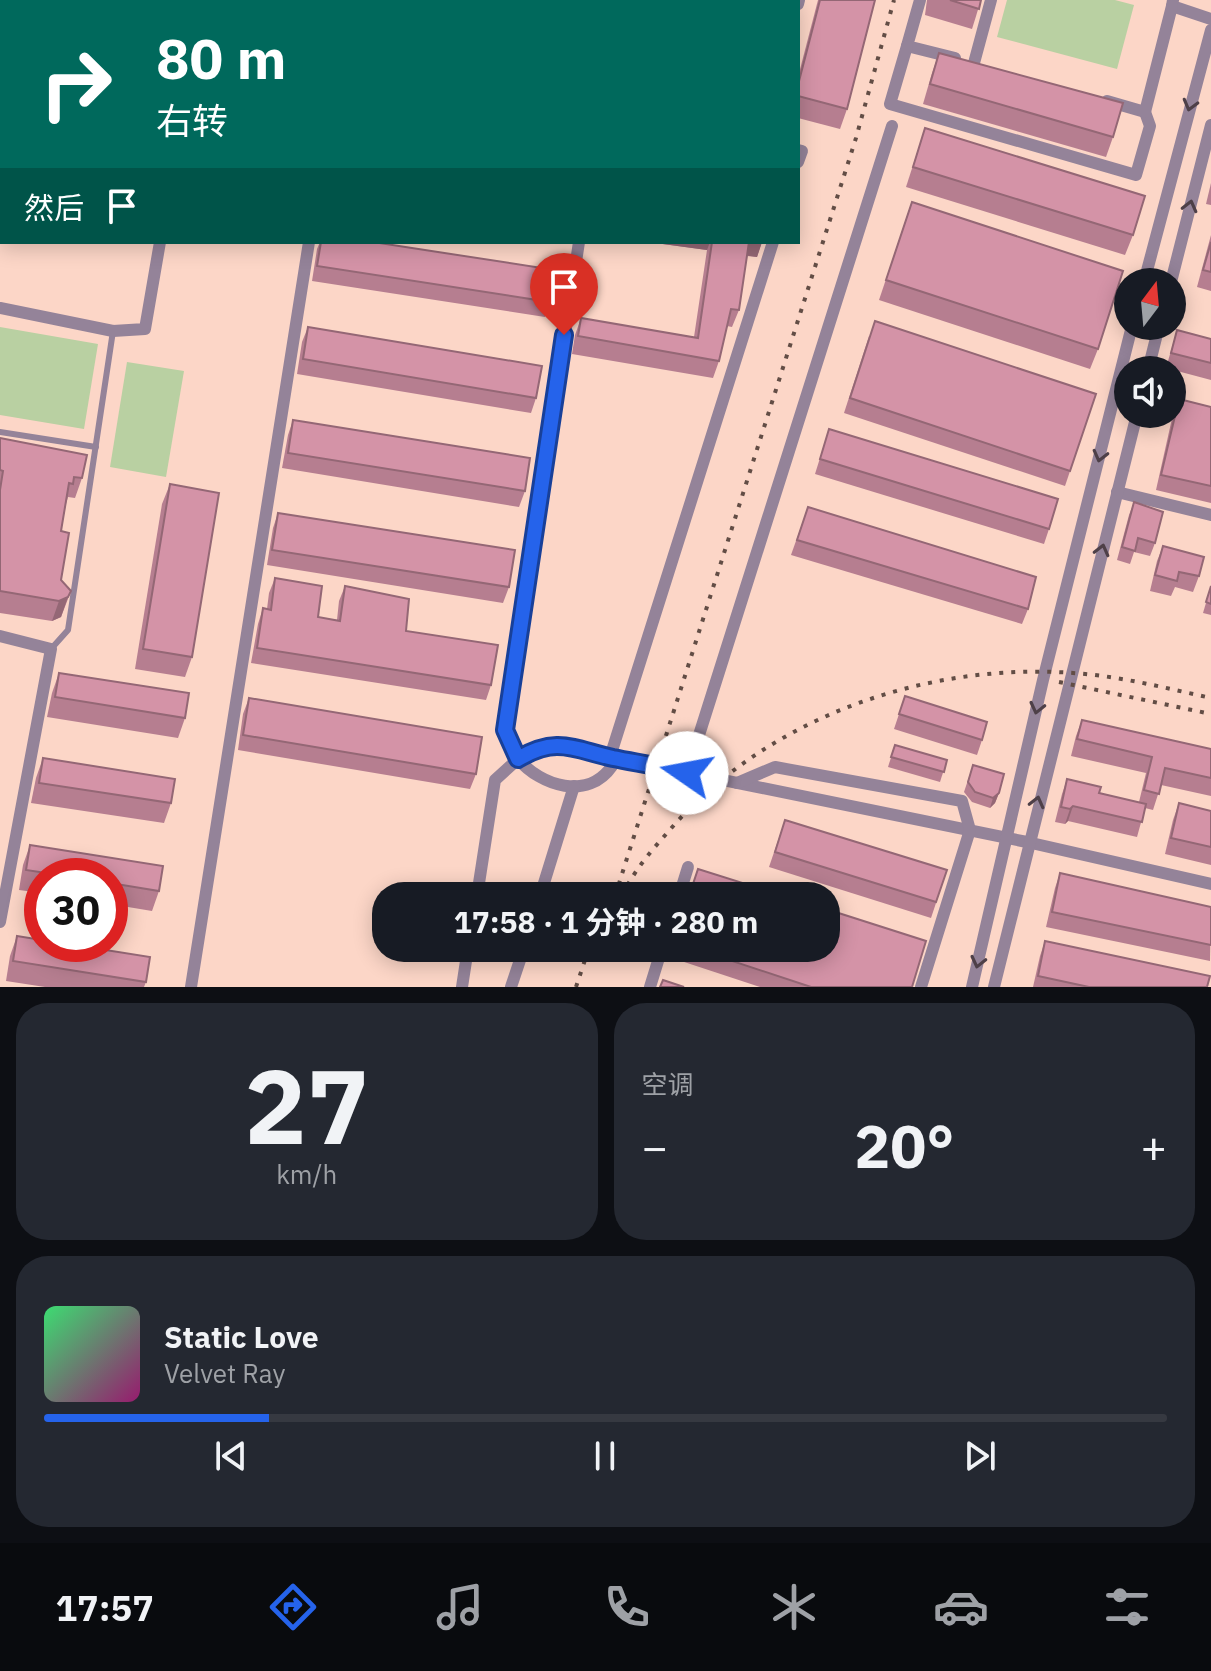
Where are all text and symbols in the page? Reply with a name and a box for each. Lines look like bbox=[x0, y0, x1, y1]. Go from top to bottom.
text: 80 m bbox=[156, 22, 286, 94]
icon: right bbox=[24, 32, 128, 136]
text: 右转 bbox=[156, 97, 228, 144]
one-way arrow bbox=[1183, 97, 1199, 111]
icon: arrive bbox=[100, 184, 144, 228]
text: 然后 bbox=[24, 188, 84, 227]
one-way arrow bbox=[1181, 200, 1198, 214]
pin bbox=[530, 253, 598, 335]
icon: arrive bbox=[542, 265, 586, 309]
north arrow bbox=[1114, 268, 1186, 340]
map controls bbox=[1114, 268, 1186, 428]
button: sound bbox=[1114, 356, 1186, 428]
one-way arrow bbox=[1092, 448, 1109, 462]
one-way arrow bbox=[1092, 544, 1109, 558]
one-way arrow bbox=[1029, 701, 1046, 714]
position arrow bbox=[645, 731, 729, 815]
one-way arrow bbox=[1028, 796, 1045, 810]
speed limit sign: 30 bbox=[24, 858, 128, 962]
text: 17:58 · 1 分钟 · 280 m bbox=[454, 902, 758, 941]
one-way arrow bbox=[971, 954, 988, 968]
text: 27 bbox=[244, 1037, 369, 1173]
text: 空调 bbox=[642, 1067, 694, 1101]
text: 20° bbox=[854, 1106, 954, 1185]
text: − bbox=[642, 1118, 668, 1175]
text: + bbox=[1141, 1118, 1167, 1175]
text: km/h bbox=[276, 1157, 337, 1191]
text: Static Love bbox=[164, 1317, 319, 1356]
text: Velvet Ray bbox=[164, 1356, 285, 1390]
icon: previous bbox=[209, 1434, 253, 1478]
icon: pause bbox=[583, 1434, 627, 1478]
icon: next bbox=[958, 1434, 1002, 1478]
icon: directions bbox=[265, 1579, 321, 1635]
icon: music bbox=[432, 1579, 488, 1635]
icon: phone bbox=[599, 1579, 655, 1635]
icon: climate bbox=[766, 1579, 822, 1635]
icon: car bbox=[933, 1579, 989, 1635]
icon: filters bbox=[1099, 1579, 1155, 1635]
text: 17:57 bbox=[55, 1584, 154, 1631]

